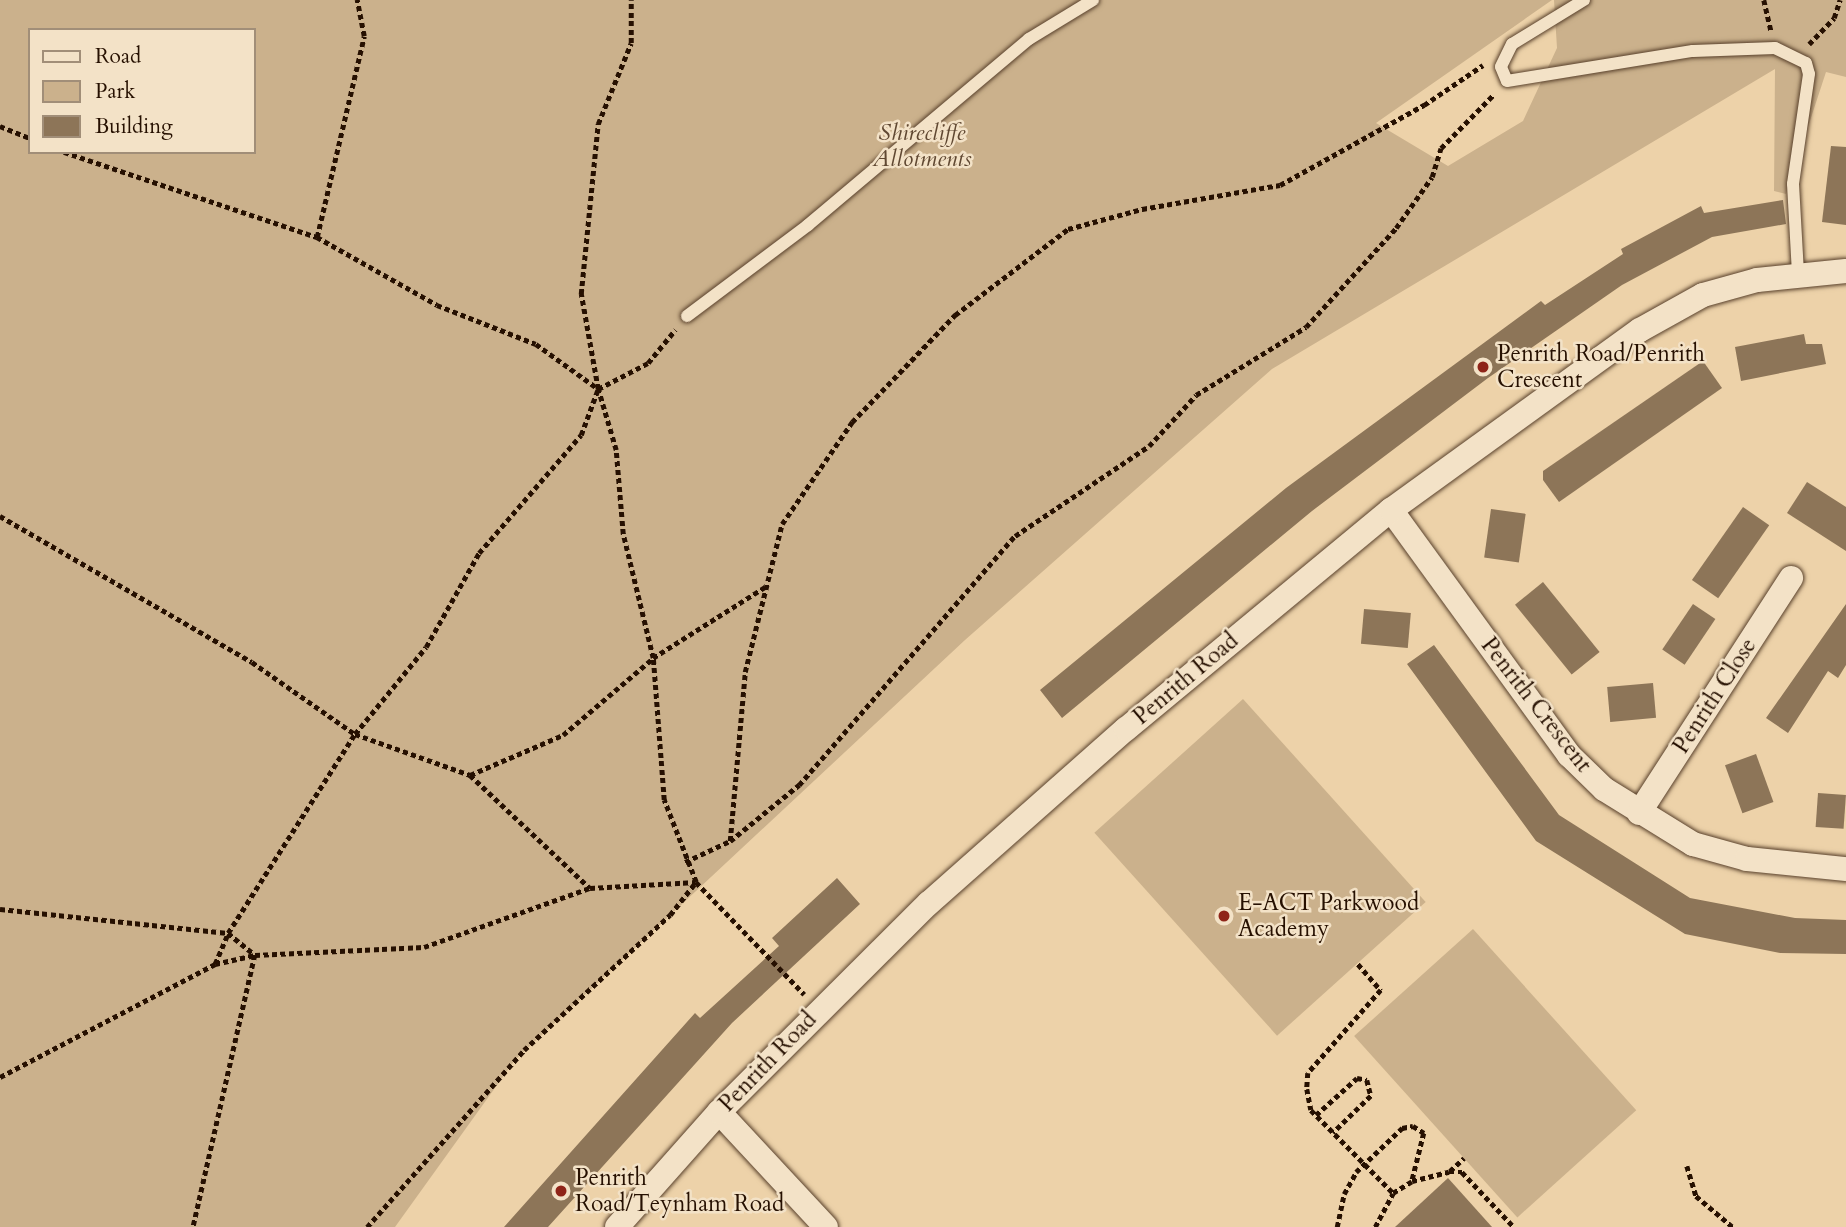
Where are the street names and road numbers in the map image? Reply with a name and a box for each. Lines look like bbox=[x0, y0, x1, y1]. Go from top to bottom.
street label: Penrith Road bbox=[1128, 627, 1244, 731]
street label: Penrith Crescent bbox=[1475, 632, 1597, 778]
street label: Penrith Close bbox=[1667, 633, 1763, 759]
street label: Penrith Road bbox=[713, 1006, 823, 1118]

